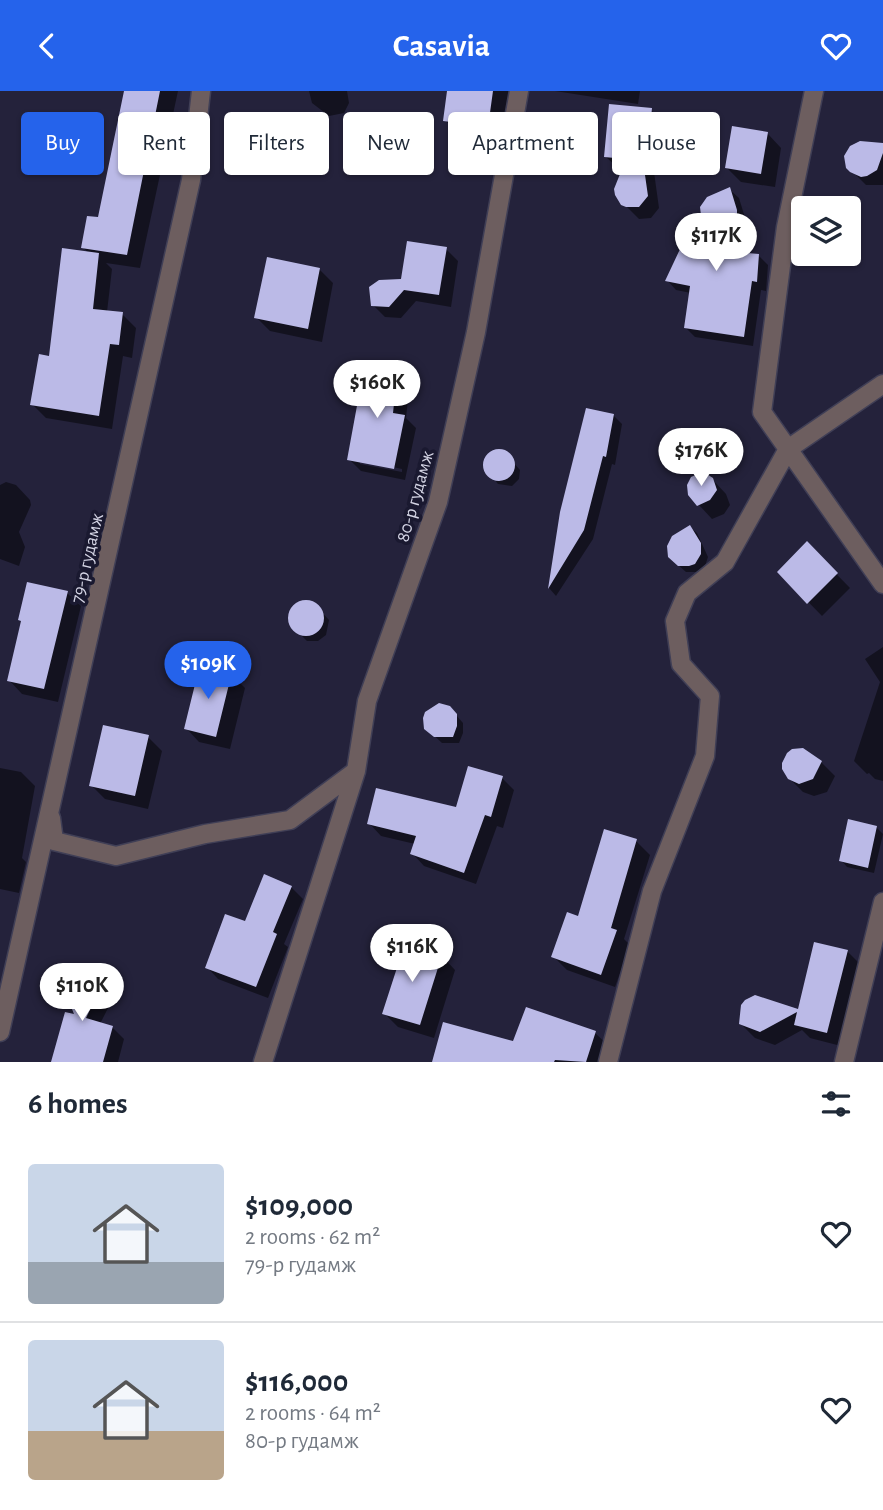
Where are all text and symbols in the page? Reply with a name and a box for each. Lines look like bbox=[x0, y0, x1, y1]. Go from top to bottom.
icon: back bbox=[28, 27, 66, 65]
icon: heart bbox=[817, 27, 855, 65]
text: Casavia bbox=[393, 30, 490, 62]
chip: Buy bbox=[21, 112, 104, 175]
chip: Rent bbox=[118, 112, 210, 175]
chip: Filters bbox=[224, 112, 329, 175]
chip: New bbox=[343, 112, 434, 175]
chip: Apartment bbox=[448, 112, 598, 175]
chip: House bbox=[612, 112, 720, 175]
map controls bbox=[791, 196, 861, 266]
button: layers bbox=[791, 196, 861, 266]
pin: $117K bbox=[667, 213, 765, 273]
text: $117K bbox=[691, 224, 741, 247]
pin: $160K bbox=[328, 361, 426, 420]
text: $160K bbox=[349, 371, 405, 394]
pin: $176K bbox=[652, 429, 750, 488]
text: $176K bbox=[674, 439, 728, 462]
street label: 80-р гудамж bbox=[393, 448, 438, 544]
street label: 79-р гудамж bbox=[68, 511, 107, 605]
pin: $109K bbox=[159, 641, 257, 701]
text: $109K bbox=[180, 652, 236, 675]
pin: $116K bbox=[363, 925, 461, 984]
text: $116K bbox=[386, 935, 438, 958]
pin: $110K bbox=[33, 963, 131, 1023]
text: $110K bbox=[56, 974, 108, 997]
icon: filters bbox=[817, 1085, 855, 1123]
text: 6 homes bbox=[28, 1089, 128, 1119]
text: $109,000 bbox=[245, 1191, 353, 1221]
icon: home bbox=[84, 1192, 168, 1276]
icon: heart bbox=[817, 1215, 855, 1253]
text: 2 rooms · 62 m² bbox=[245, 1226, 380, 1249]
text: 79-р гудамж bbox=[245, 1254, 356, 1277]
text: $116,000 bbox=[245, 1367, 348, 1397]
icon: home bbox=[84, 1368, 168, 1452]
icon: heart bbox=[817, 1391, 855, 1429]
text: 2 rooms · 64 m² bbox=[245, 1402, 381, 1425]
text: 80-р гудамж bbox=[245, 1430, 359, 1453]

